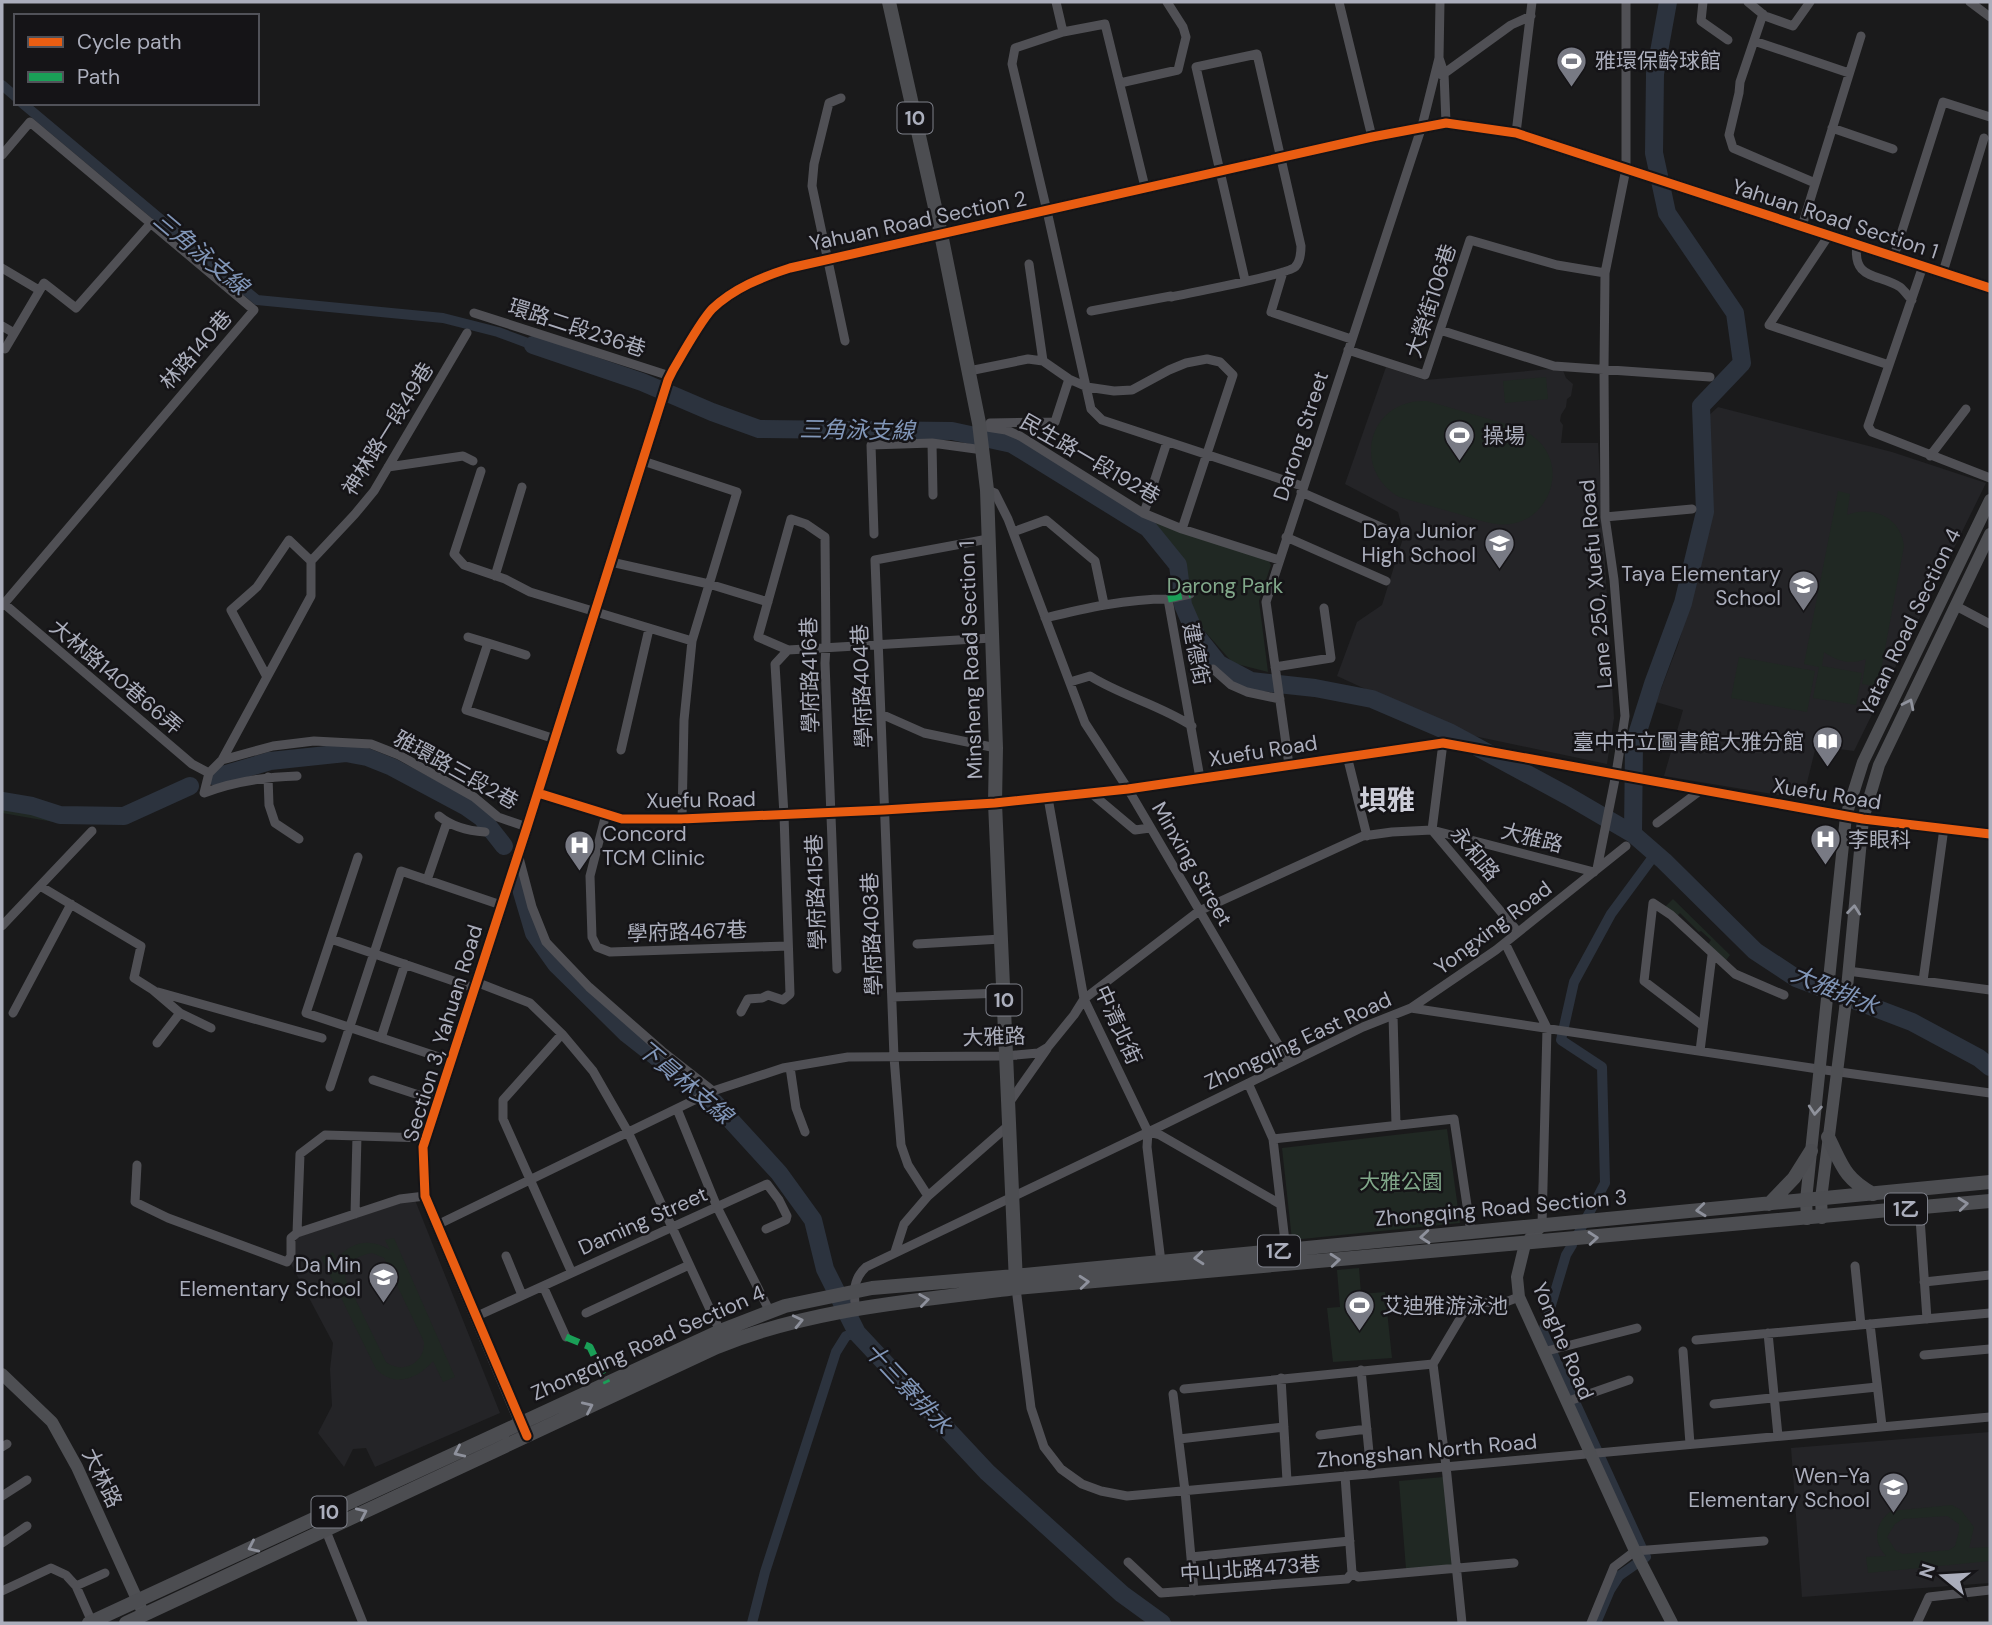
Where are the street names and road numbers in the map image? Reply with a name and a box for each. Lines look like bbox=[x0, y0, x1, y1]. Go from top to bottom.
road number: 10 bbox=[898, 102, 932, 134]
street label: Yahuan Road Section 1 bbox=[1728, 172, 1942, 266]
street label: Yahuan Road Section 2 bbox=[807, 184, 1029, 258]
street label: 大榮街106巷 bbox=[1399, 241, 1463, 361]
street label: 環路二段236巷 bbox=[505, 293, 649, 363]
street label: 林路140巷 bbox=[154, 304, 238, 396]
street label: 神林路一段49巷 bbox=[336, 357, 440, 501]
street label: Darong Street bbox=[1267, 368, 1335, 504]
street label: 民生路一段192巷 bbox=[1015, 408, 1165, 510]
street label: Lane 250, Xuefu Road bbox=[1573, 478, 1619, 690]
street label: Yatan Road Section 4 bbox=[1852, 523, 1968, 720]
street label: Minsheng Road Section 1 bbox=[953, 540, 989, 780]
street label: 大林路140巷66弄 bbox=[44, 613, 188, 741]
street label: 學府路416巷 bbox=[795, 617, 825, 733]
street label: 建德街 bbox=[1176, 620, 1216, 688]
street label: 學府路404巷 bbox=[846, 624, 878, 748]
street label: 雅環路三段2巷 bbox=[389, 724, 523, 816]
street label: Xuefu Road bbox=[1207, 729, 1319, 773]
street label: Xuefu Road bbox=[1771, 772, 1883, 816]
street label: Xuefu Road bbox=[646, 785, 756, 815]
street label: Minxing Street bbox=[1145, 797, 1239, 931]
street label: 大雅路 bbox=[1498, 817, 1566, 859]
street label: 永和路 bbox=[1444, 821, 1506, 887]
street label: 學府路415巷 bbox=[800, 833, 832, 951]
street label: 學府路403巷 bbox=[856, 872, 888, 996]
street label: Yongxing Road bbox=[1429, 875, 1557, 981]
street label: 學府路467巷 bbox=[626, 916, 748, 948]
street label: Section 3, Yahuan Road bbox=[397, 921, 489, 1145]
street label: 中清北街 bbox=[1088, 981, 1148, 1069]
road number: 10 bbox=[986, 984, 1021, 1016]
street label: Zhongqing East Road bbox=[1200, 985, 1396, 1097]
street label: 大雅路 bbox=[962, 1022, 1026, 1052]
street label: Daming Street bbox=[574, 1180, 712, 1262]
street label: Zhongqing Road Section 3 bbox=[1374, 1183, 1628, 1233]
road number: 1乙 bbox=[1885, 1194, 1927, 1224]
road number: 1乙 bbox=[1258, 1236, 1300, 1266]
street label: Yonghe Road bbox=[1526, 1278, 1600, 1404]
street label: Zhongqing Road Section 4 bbox=[527, 1279, 770, 1407]
street label: Zhongshan North Road bbox=[1316, 1427, 1538, 1475]
street label: 大林路 bbox=[76, 1444, 128, 1512]
road number: 10 bbox=[312, 1496, 346, 1528]
street label: 中山北路473巷 bbox=[1179, 1550, 1321, 1588]

